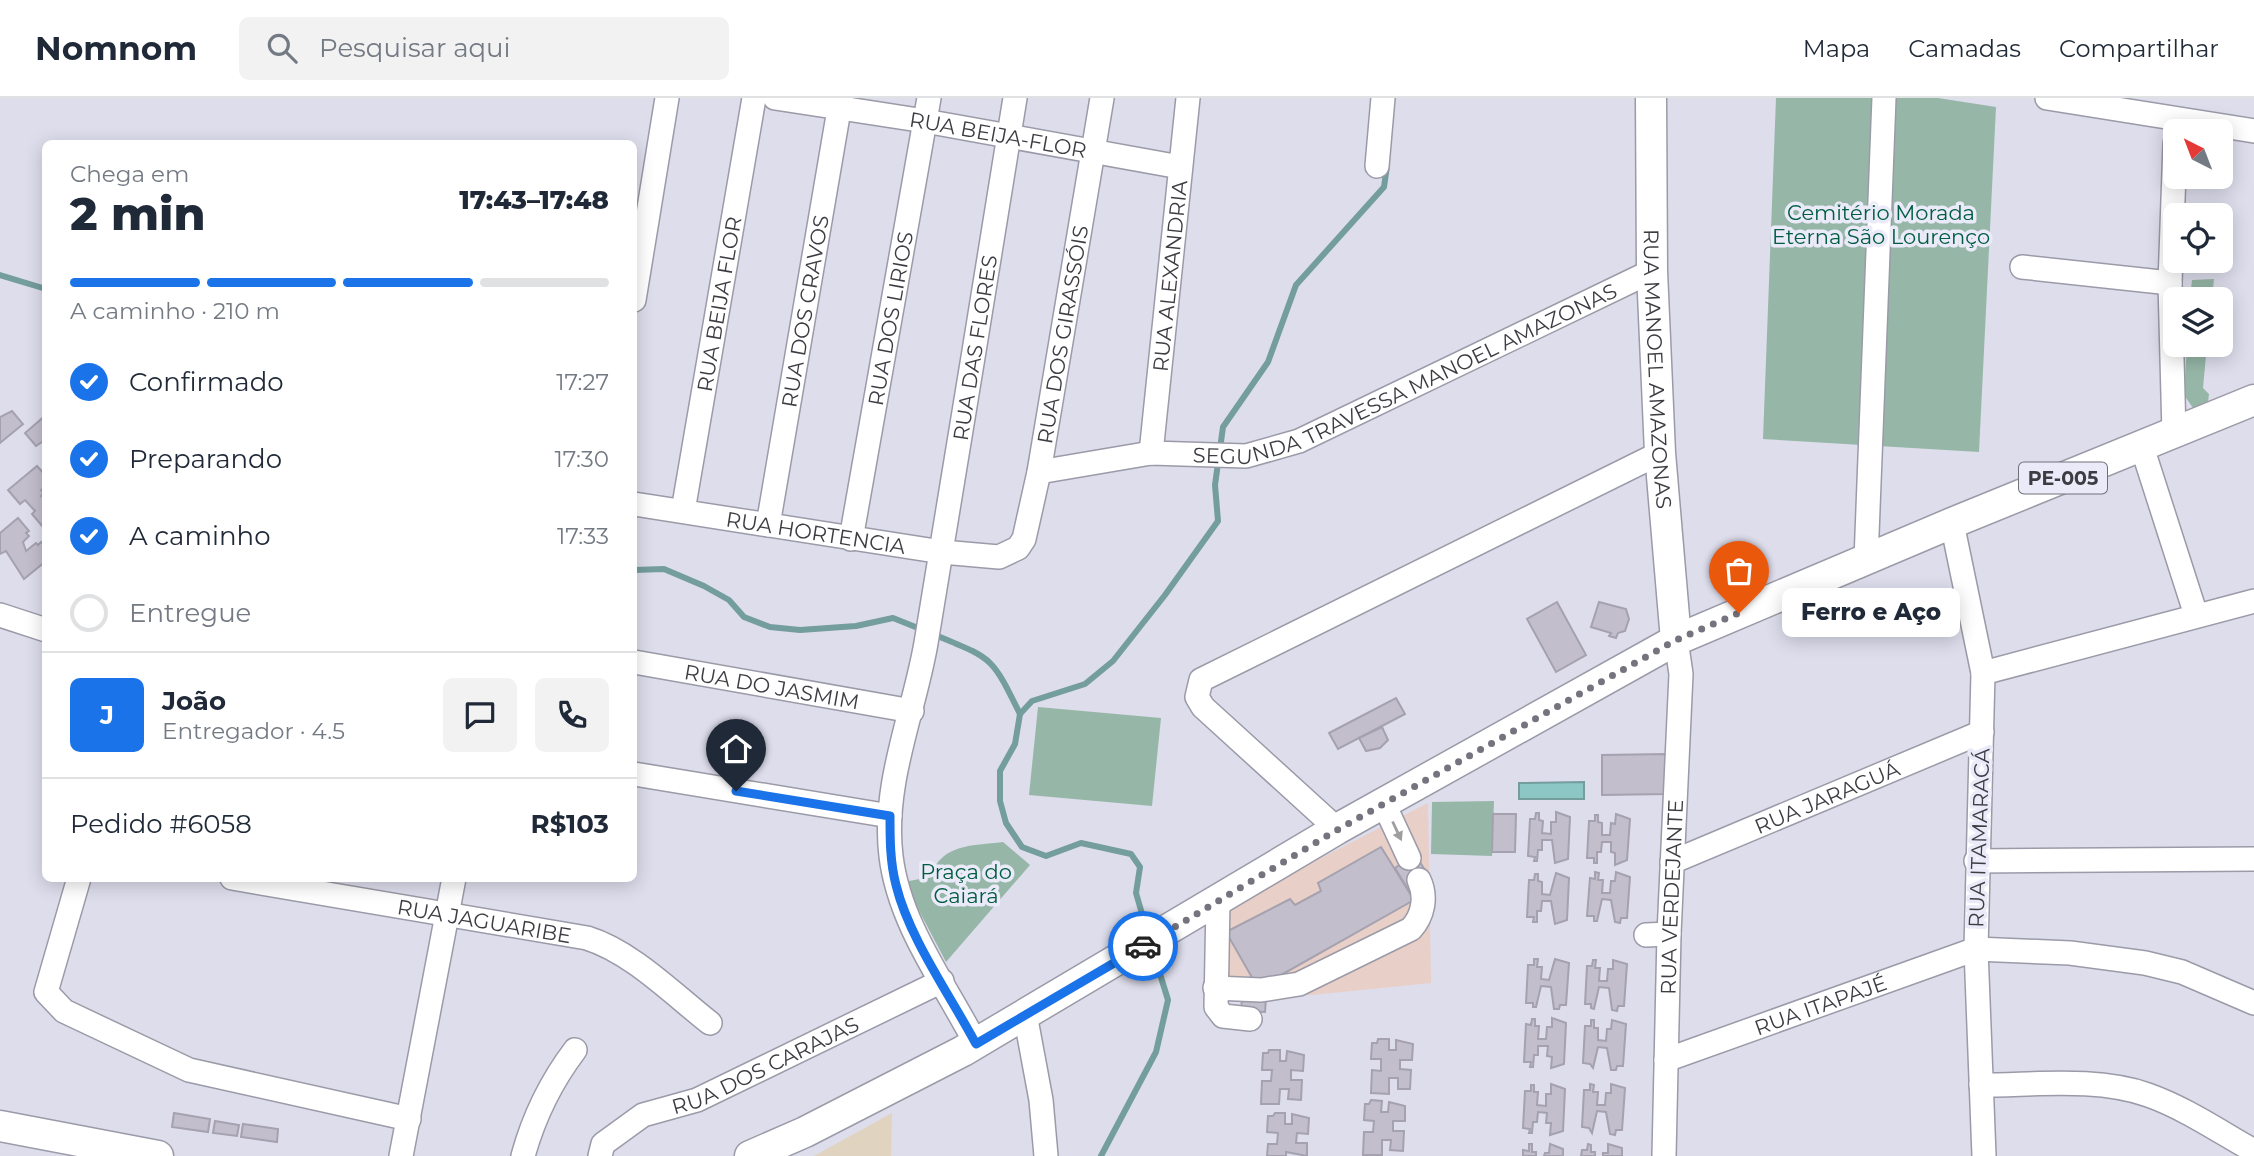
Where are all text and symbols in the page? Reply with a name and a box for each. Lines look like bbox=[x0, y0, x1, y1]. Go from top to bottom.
search box bbox=[239, 17, 729, 80]
text: Nomnom bbox=[35, 28, 197, 68]
icon: search bbox=[263, 29, 301, 67]
text: Pesquisar aqui bbox=[319, 32, 511, 64]
text: Mapa bbox=[1803, 34, 1870, 63]
text: Camadas bbox=[1908, 34, 2021, 63]
text: Compartilhar bbox=[2059, 34, 2219, 63]
street label: RUA BEIJA-FLOR bbox=[908, 106, 1089, 162]
north arrow bbox=[2163, 119, 2233, 189]
map controls bbox=[2163, 119, 2233, 357]
text: Chega em bbox=[70, 160, 189, 188]
street label: RUA ALEXANDRIA bbox=[1147, 178, 1192, 373]
text: 17:43–17:48 bbox=[459, 184, 609, 216]
text: 2 min bbox=[70, 185, 205, 242]
park label: Cemitério Morada Eterna São Lourenço bbox=[1772, 200, 1990, 249]
button: locate bbox=[2163, 203, 2233, 273]
street label: RUA DOS CRAVOS bbox=[776, 213, 833, 409]
street label: RUA BEIJA FLOR bbox=[691, 215, 746, 394]
street label: RUA DOS GIRASSÓIS bbox=[1031, 223, 1093, 445]
street label: RUA DOS LIRIOS bbox=[862, 229, 918, 407]
street label: RUA MANOEL AMAZONAS bbox=[1639, 229, 1677, 510]
street label: RUA DAS FLORES bbox=[947, 253, 1002, 442]
street label: SEGUNDA TRAVESSA MANOEL AMAZONAS bbox=[1192, 278, 1621, 469]
button: layers bbox=[2163, 287, 2233, 357]
text: A caminho · 210 m bbox=[70, 297, 280, 325]
icon: check bbox=[70, 363, 108, 401]
text: Confirmado bbox=[129, 366, 284, 398]
text: 17:27 bbox=[556, 368, 609, 396]
icon: check bbox=[70, 440, 108, 478]
text: Preparando bbox=[129, 443, 282, 475]
text: 17:30 bbox=[555, 445, 609, 473]
road number: PE-005 bbox=[2019, 462, 2107, 494]
street label: RUA HORTENCIA bbox=[724, 506, 908, 559]
icon: check bbox=[70, 517, 108, 555]
text: A caminho bbox=[129, 520, 270, 552]
text: 17:33 bbox=[557, 522, 609, 550]
pin bbox=[1709, 541, 1769, 613]
icon: bag bbox=[1720, 552, 1758, 590]
callout: Ferro e Aço bbox=[1781, 588, 1960, 638]
text: Entregue bbox=[129, 597, 251, 629]
text: Ferro e Aço bbox=[1801, 598, 1941, 626]
street label: RUA DO JASMIM bbox=[682, 659, 861, 714]
button: chat bbox=[443, 678, 517, 752]
button: phone bbox=[535, 678, 609, 752]
text: João bbox=[162, 685, 226, 717]
text: J bbox=[100, 699, 114, 731]
text: Entregador · 4.5 bbox=[162, 717, 345, 745]
pin bbox=[706, 719, 766, 791]
icon: home bbox=[717, 730, 755, 768]
street label: RUA ITAMARACÁ bbox=[1963, 747, 1995, 928]
street label: RUA JARAGUÁ bbox=[1751, 755, 1904, 839]
street label: RUA VERDEJANTE bbox=[1655, 799, 1688, 995]
text: Pedido #6058 bbox=[70, 808, 252, 840]
text: R$103 bbox=[531, 808, 609, 840]
one-way arrow bbox=[1391, 821, 1403, 841]
park label: Praça do Caiará bbox=[920, 859, 1012, 908]
street label: RUA JAGUARIBE bbox=[395, 894, 573, 948]
courier bbox=[1108, 911, 1178, 981]
icon: car bbox=[1124, 927, 1162, 965]
street label: RUA ITAPAJÉ bbox=[1751, 970, 1890, 1040]
street label: RUA DOS CARAJAS bbox=[669, 1011, 863, 1119]

